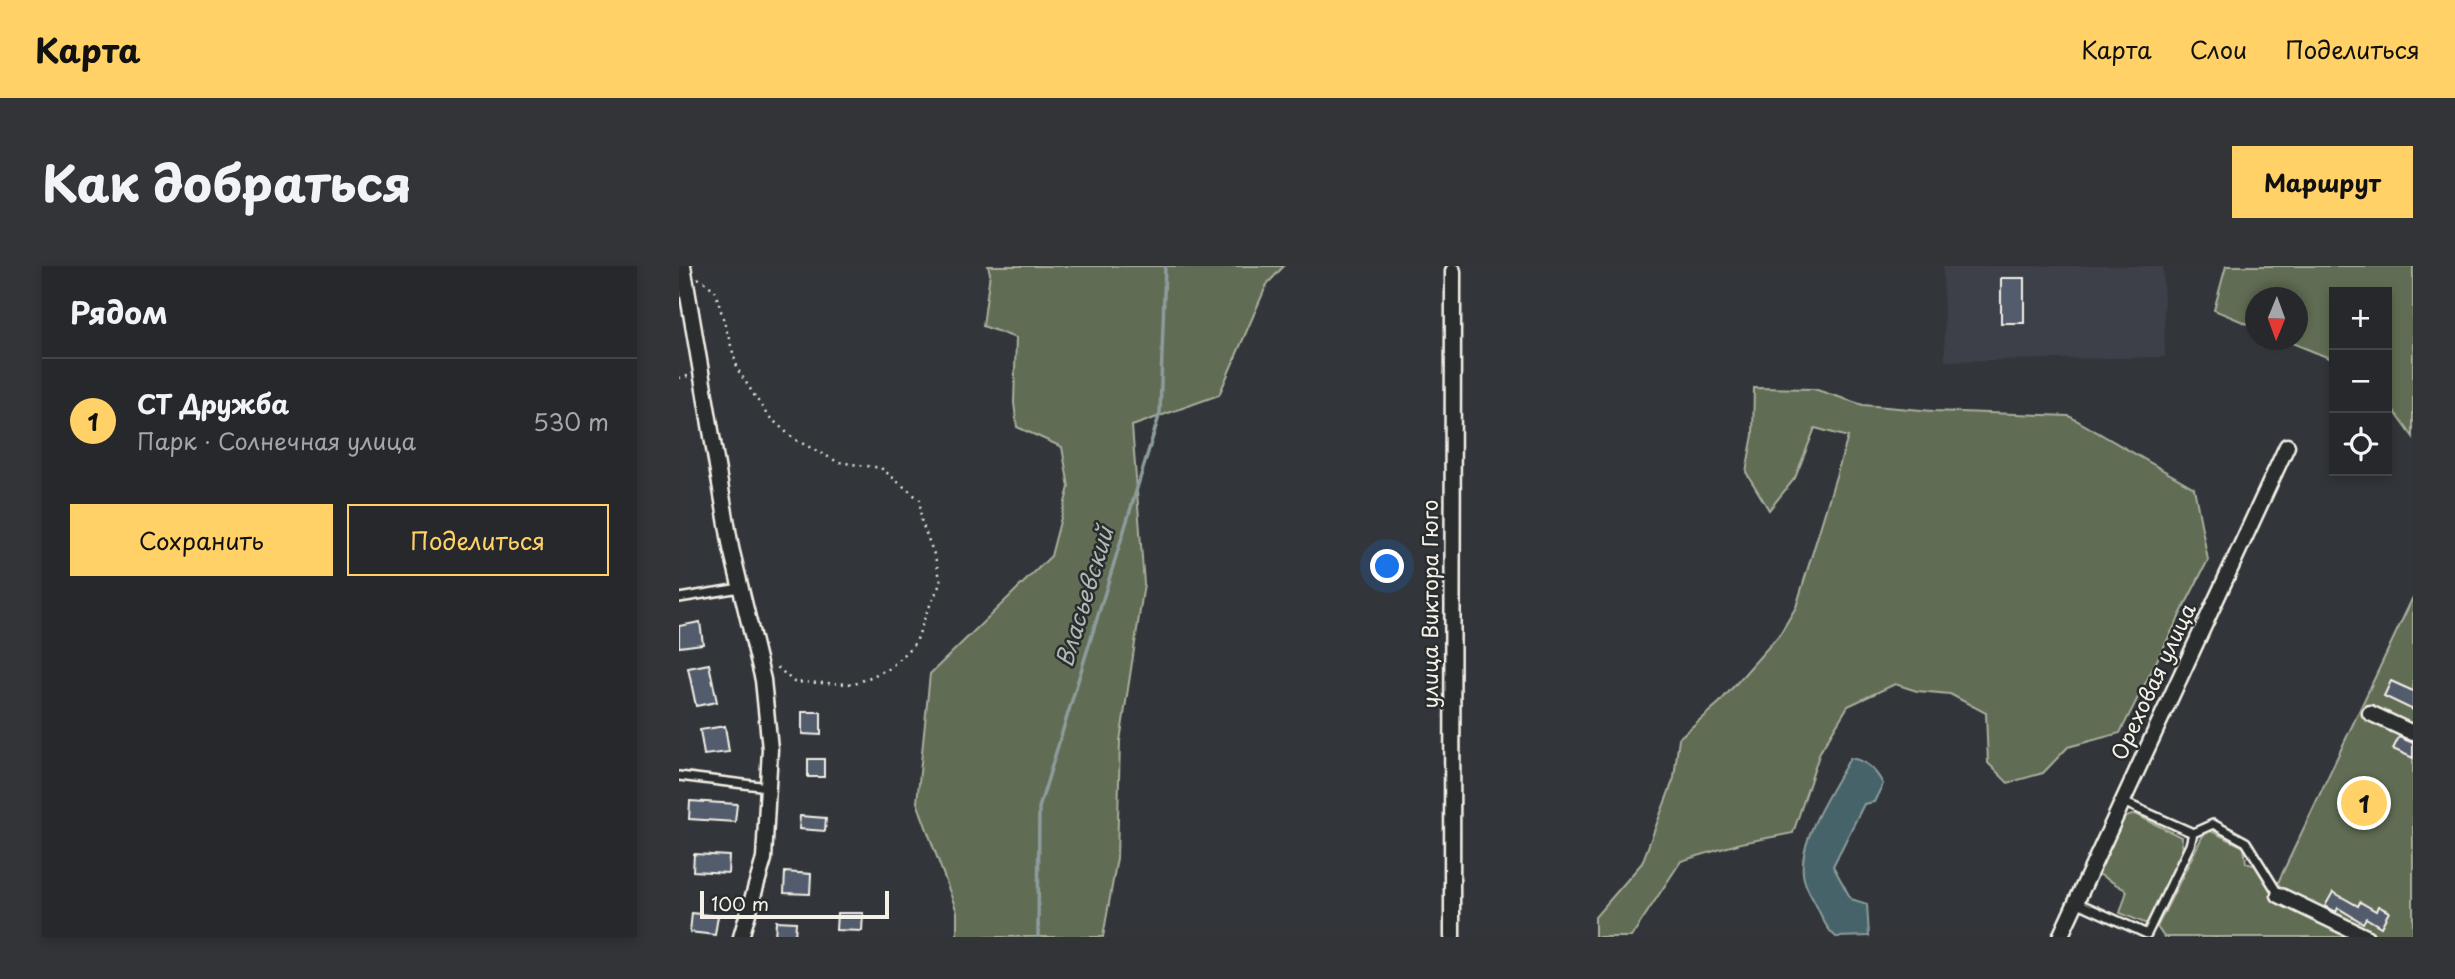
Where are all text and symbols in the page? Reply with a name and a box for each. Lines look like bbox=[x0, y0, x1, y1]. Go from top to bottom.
text: Карта bbox=[35, 24, 141, 74]
text: Карта bbox=[2081, 31, 2152, 67]
text: Слои bbox=[2190, 31, 2247, 67]
text: Поделиться bbox=[2285, 31, 2420, 67]
text: Как добраться bbox=[42, 145, 412, 219]
button: Маршрут bbox=[2232, 146, 2413, 218]
north arrow bbox=[2245, 287, 2308, 350]
map controls bbox=[2329, 287, 2392, 476]
button: + bbox=[2329, 287, 2392, 350]
text: Рядом bbox=[70, 289, 168, 334]
button: − bbox=[2329, 350, 2392, 413]
text: СТ Дружба bbox=[137, 384, 289, 423]
text: 1 bbox=[88, 404, 99, 439]
text: 530 m bbox=[533, 404, 609, 439]
button: locate bbox=[2329, 413, 2392, 476]
text: Парк · Солнечная улица bbox=[137, 423, 416, 458]
street label: улица Виктора Гюго bbox=[1413, 500, 1445, 708]
button: Сохранить bbox=[70, 504, 333, 576]
button: Поделиться bbox=[347, 504, 609, 576]
water label: Власьевский bbox=[1046, 519, 1122, 671]
your location bbox=[1370, 549, 1404, 583]
street label: Ореховая улица bbox=[2102, 597, 2203, 765]
pin: 1 bbox=[2341, 777, 2387, 829]
scale bar bbox=[700, 888, 889, 920]
text: 100 m bbox=[711, 889, 769, 917]

